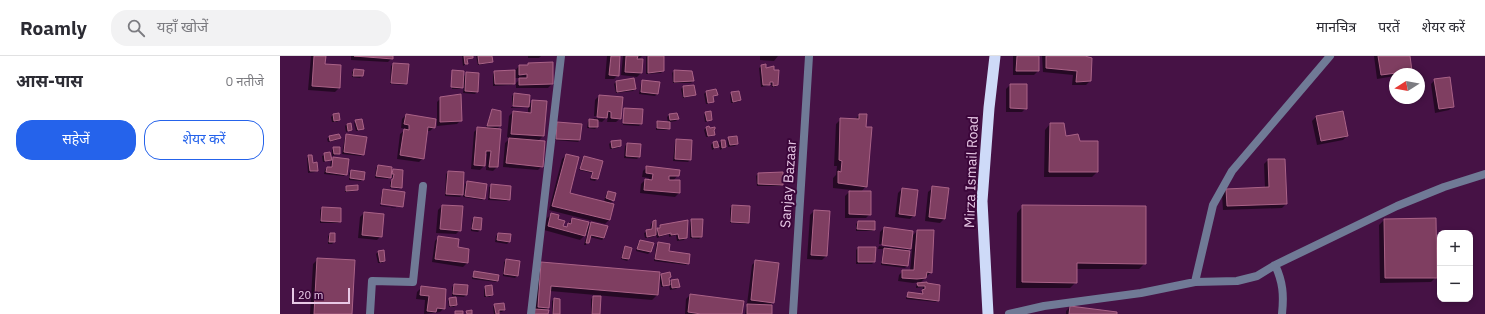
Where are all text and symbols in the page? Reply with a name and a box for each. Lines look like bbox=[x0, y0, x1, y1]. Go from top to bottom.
search box bbox=[111, 10, 391, 46]
text: Roamly bbox=[20, 16, 87, 40]
icon: search bbox=[125, 17, 147, 39]
text: यहाँ खोजें bbox=[157, 17, 208, 36]
text: मानचित्र bbox=[1316, 18, 1356, 36]
text: परतें bbox=[1378, 18, 1400, 36]
text: शेयर करें bbox=[1422, 18, 1465, 36]
north arrow bbox=[1389, 68, 1425, 104]
text: आस-पास bbox=[16, 70, 83, 92]
text: 0 नतीजे bbox=[225, 73, 264, 90]
street label: Mirza Ismail Road bbox=[960, 116, 982, 228]
button: सहेजें bbox=[16, 120, 136, 160]
button: शेयर करें bbox=[144, 120, 264, 160]
street label: Sanjay Bazaar bbox=[776, 139, 800, 229]
map controls bbox=[1437, 230, 1473, 302]
button: + bbox=[1437, 230, 1473, 266]
button: − bbox=[1437, 266, 1473, 302]
scale bar bbox=[292, 286, 350, 305]
text: 20 m bbox=[298, 288, 323, 302]

